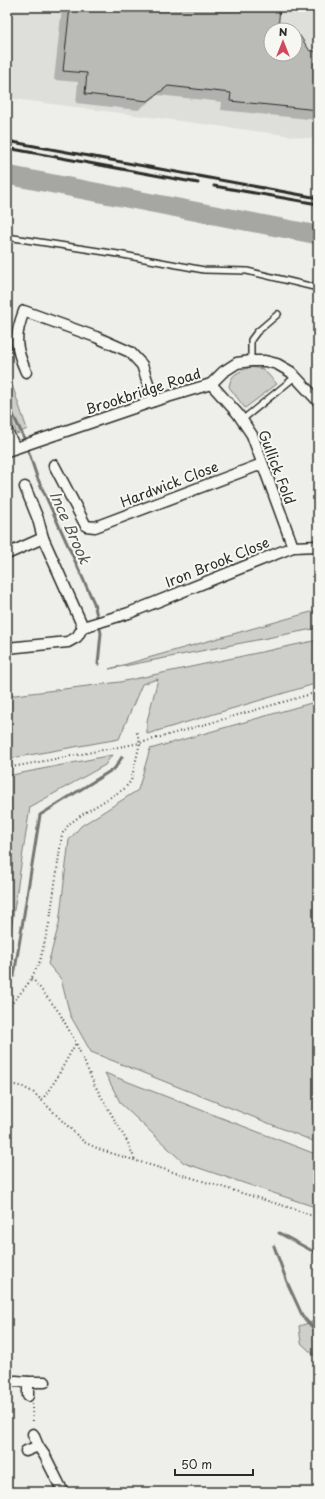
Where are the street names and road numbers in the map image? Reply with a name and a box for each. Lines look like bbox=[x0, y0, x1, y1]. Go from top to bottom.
street label: Brookbridge Road bbox=[83, 362, 203, 420]
street label: Gullick Fold bbox=[253, 427, 301, 507]
street label: Hardwick Close bbox=[117, 456, 221, 512]
street label: Iron Brook Close bbox=[162, 531, 272, 593]

